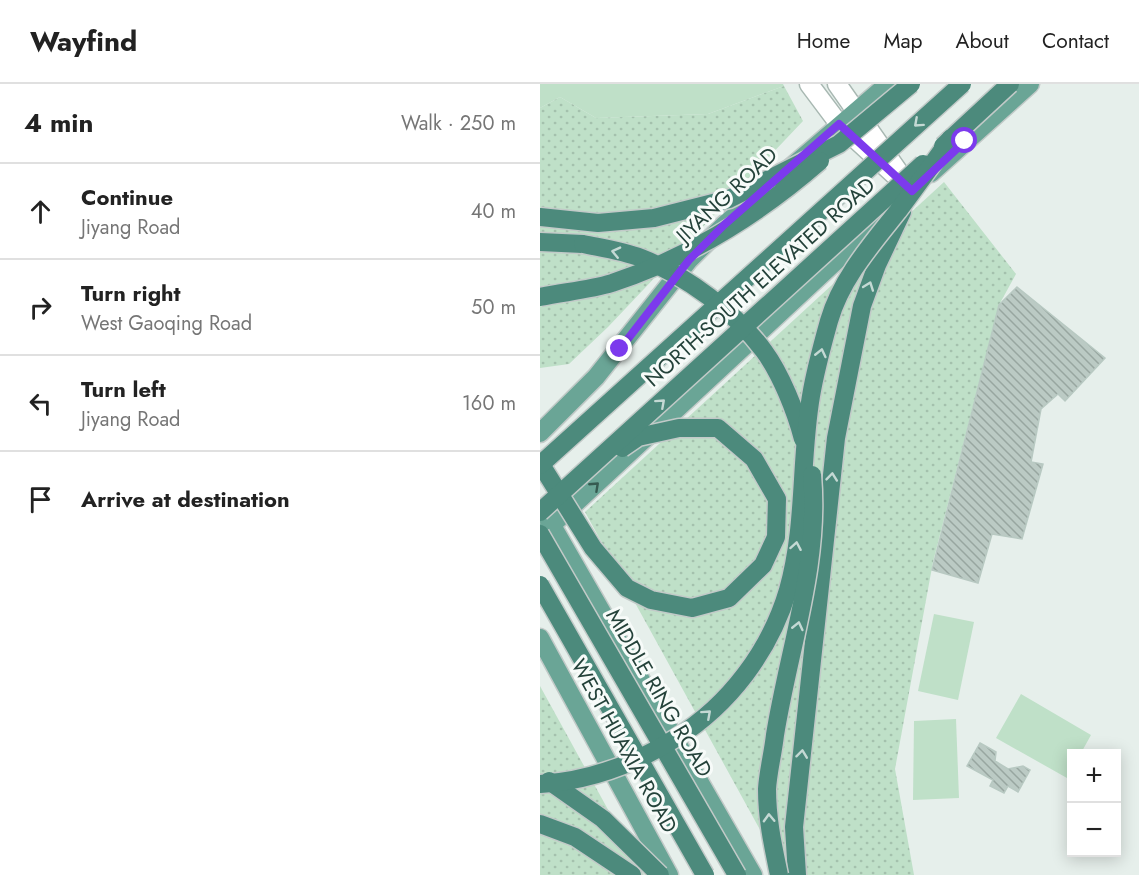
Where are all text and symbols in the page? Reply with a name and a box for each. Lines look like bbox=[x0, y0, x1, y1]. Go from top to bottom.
text: Wayfind bbox=[30, 21, 137, 62]
text: Home bbox=[797, 26, 850, 56]
text: Map bbox=[883, 26, 923, 56]
text: About bbox=[956, 26, 1009, 56]
text: Contact bbox=[1042, 26, 1109, 56]
text: 4 min bbox=[24, 104, 93, 142]
text: Walk · 250 m bbox=[401, 109, 516, 138]
one-way arrow bbox=[914, 116, 925, 127]
route start bbox=[951, 127, 977, 153]
street label: JIYANG ROAD bbox=[668, 140, 784, 252]
street label: NORTH-SOUTH ELEVATED ROAD bbox=[638, 170, 882, 394]
text: Continue bbox=[81, 181, 173, 213]
icon: ahead bbox=[24, 195, 57, 228]
text: 40 m bbox=[471, 197, 516, 226]
text: Jiyang Road bbox=[81, 213, 180, 242]
one-way arrow bbox=[611, 246, 621, 259]
text: Turn right bbox=[81, 277, 181, 309]
one-way arrow bbox=[862, 281, 875, 292]
icon: right bbox=[24, 291, 57, 324]
text: 50 m bbox=[471, 293, 516, 322]
text: West Gaoqing Road bbox=[81, 309, 252, 338]
route end bbox=[606, 335, 632, 361]
one-way arrow bbox=[814, 348, 827, 358]
text: Turn left bbox=[81, 373, 166, 405]
icon: left bbox=[24, 387, 57, 420]
text: 160 m bbox=[462, 389, 516, 418]
one-way arrow bbox=[654, 399, 665, 410]
text: Jiyang Road bbox=[81, 405, 180, 434]
one-way arrow bbox=[825, 472, 838, 481]
one-way arrow bbox=[588, 482, 599, 493]
icon: arrive bbox=[24, 483, 57, 516]
text: Arrive at destination bbox=[81, 483, 290, 515]
one-way arrow bbox=[789, 541, 801, 551]
street label: MIDDLE RING ROAD bbox=[599, 603, 719, 783]
one-way arrow bbox=[790, 621, 803, 631]
street label: WEST HUAXIA ROAD bbox=[564, 654, 684, 838]
one-way arrow bbox=[700, 710, 711, 721]
map controls bbox=[1067, 749, 1121, 857]
button: + bbox=[1067, 749, 1121, 803]
one-way arrow bbox=[796, 750, 808, 759]
button: − bbox=[1067, 803, 1121, 857]
one-way arrow bbox=[762, 813, 775, 822]

